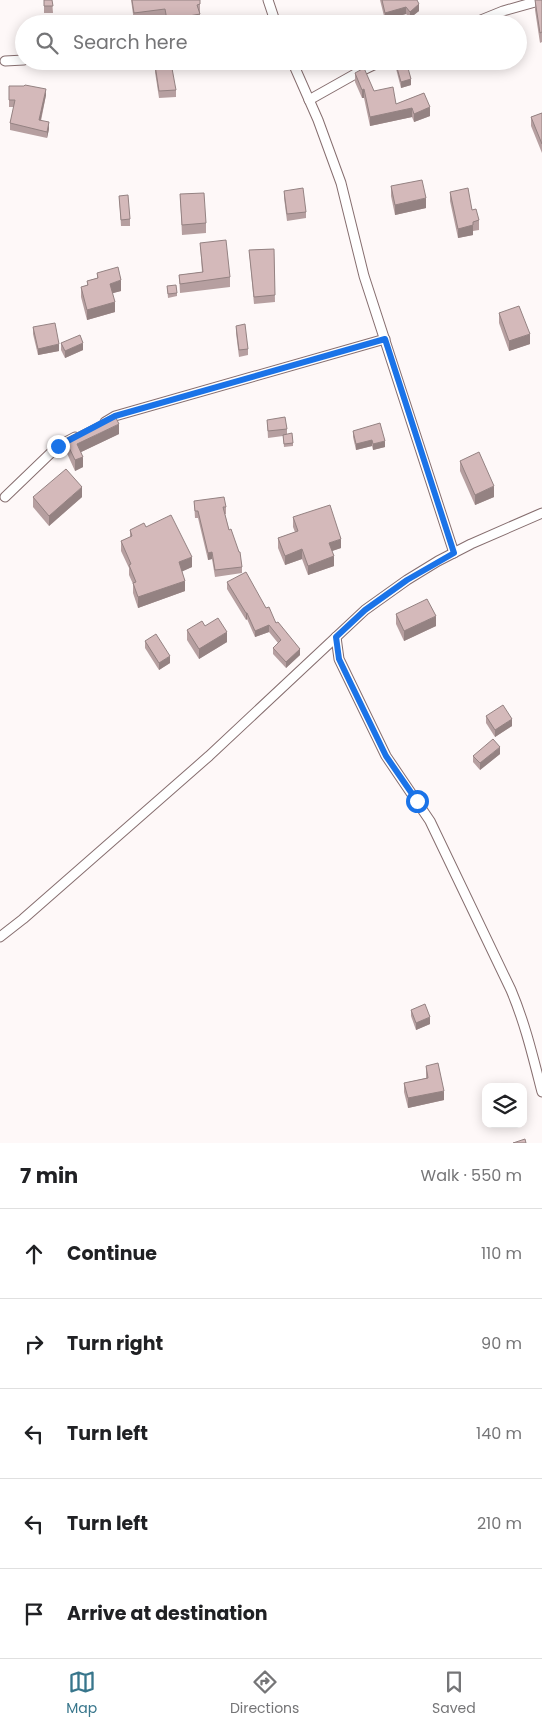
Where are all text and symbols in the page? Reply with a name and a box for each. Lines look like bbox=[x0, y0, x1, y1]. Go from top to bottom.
search box bbox=[15, 15, 527, 70]
icon: search bbox=[33, 29, 61, 57]
text: Search here bbox=[73, 29, 187, 56]
route end bbox=[47, 435, 70, 458]
route start bbox=[406, 790, 429, 813]
map controls bbox=[482, 1083, 527, 1128]
button: layers bbox=[482, 1083, 527, 1128]
text: 7 min bbox=[20, 1161, 78, 1190]
text: Walk · 550 m bbox=[421, 1164, 522, 1187]
icon: ahead bbox=[20, 1240, 48, 1268]
text: Continue bbox=[67, 1240, 157, 1267]
text: 110 m bbox=[481, 1242, 522, 1265]
icon: right bbox=[20, 1330, 48, 1358]
text: Turn right bbox=[67, 1330, 163, 1357]
text: 90 m bbox=[481, 1332, 522, 1355]
icon: left bbox=[20, 1420, 48, 1448]
text: Turn left bbox=[67, 1420, 148, 1447]
text: 140 m bbox=[476, 1422, 522, 1445]
icon: left bbox=[20, 1510, 48, 1538]
text: Turn left bbox=[67, 1510, 148, 1537]
text: 210 m bbox=[477, 1512, 522, 1535]
icon: arrive bbox=[20, 1600, 48, 1628]
text: Arrive at destination bbox=[67, 1600, 268, 1627]
tab: Map bbox=[66, 1668, 97, 1719]
tab: Directions bbox=[230, 1668, 299, 1719]
tab: Saved bbox=[432, 1668, 476, 1719]

